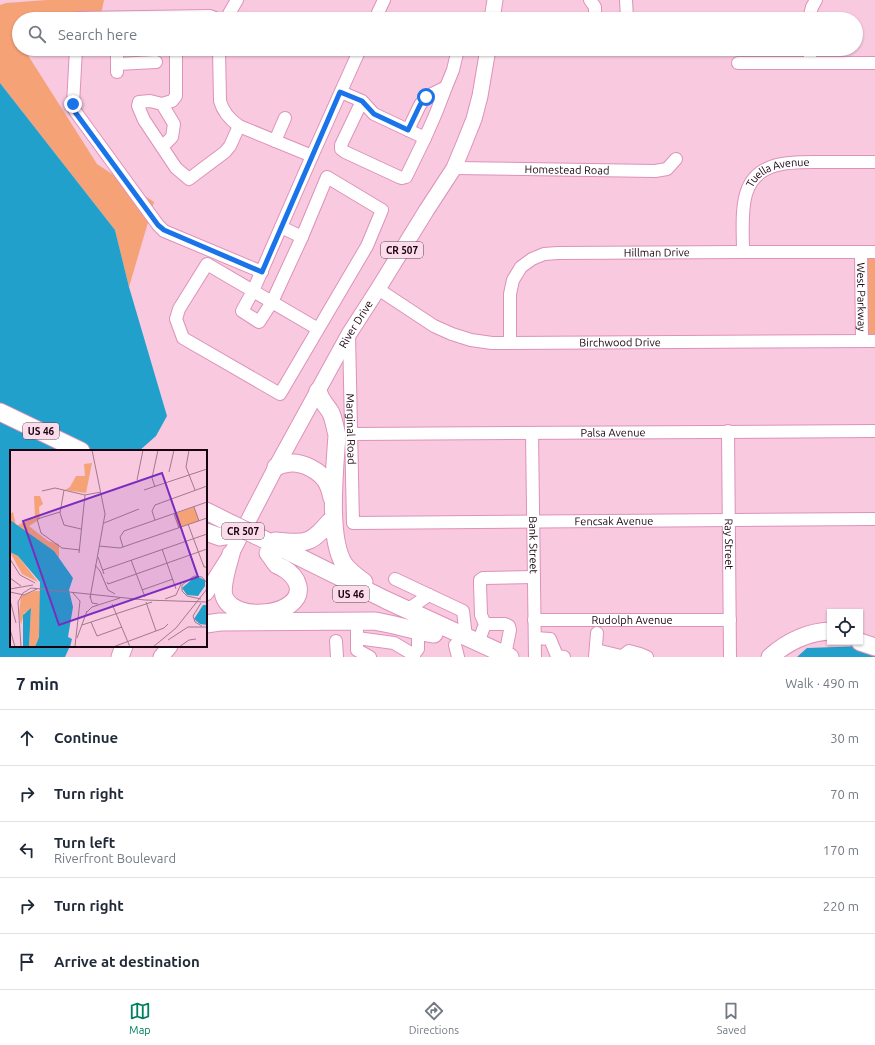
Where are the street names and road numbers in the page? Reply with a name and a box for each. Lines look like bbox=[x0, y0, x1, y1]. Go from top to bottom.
street label: Tuella Avenue bbox=[744, 156, 810, 189]
street label: Homestead Road bbox=[524, 163, 610, 176]
road number: CR 507 bbox=[381, 242, 423, 258]
street label: Hillman Drive bbox=[624, 246, 690, 259]
street label: West Parkway bbox=[855, 262, 868, 332]
street label: River Drive bbox=[337, 298, 375, 350]
street label: Birchwood Drive bbox=[579, 336, 661, 349]
street label: Marginal Road bbox=[344, 393, 358, 465]
road number: US 46 bbox=[23, 423, 59, 439]
street label: Palsa Avenue bbox=[580, 426, 646, 439]
street label: Fencsak Avenue bbox=[574, 515, 653, 527]
street label: Bank Street bbox=[527, 516, 540, 575]
street label: Ray Street bbox=[723, 518, 735, 570]
road number: CR 507 bbox=[222, 523, 264, 539]
road number: US 46 bbox=[333, 586, 369, 602]
street label: Rudolph Avenue bbox=[591, 614, 673, 626]

